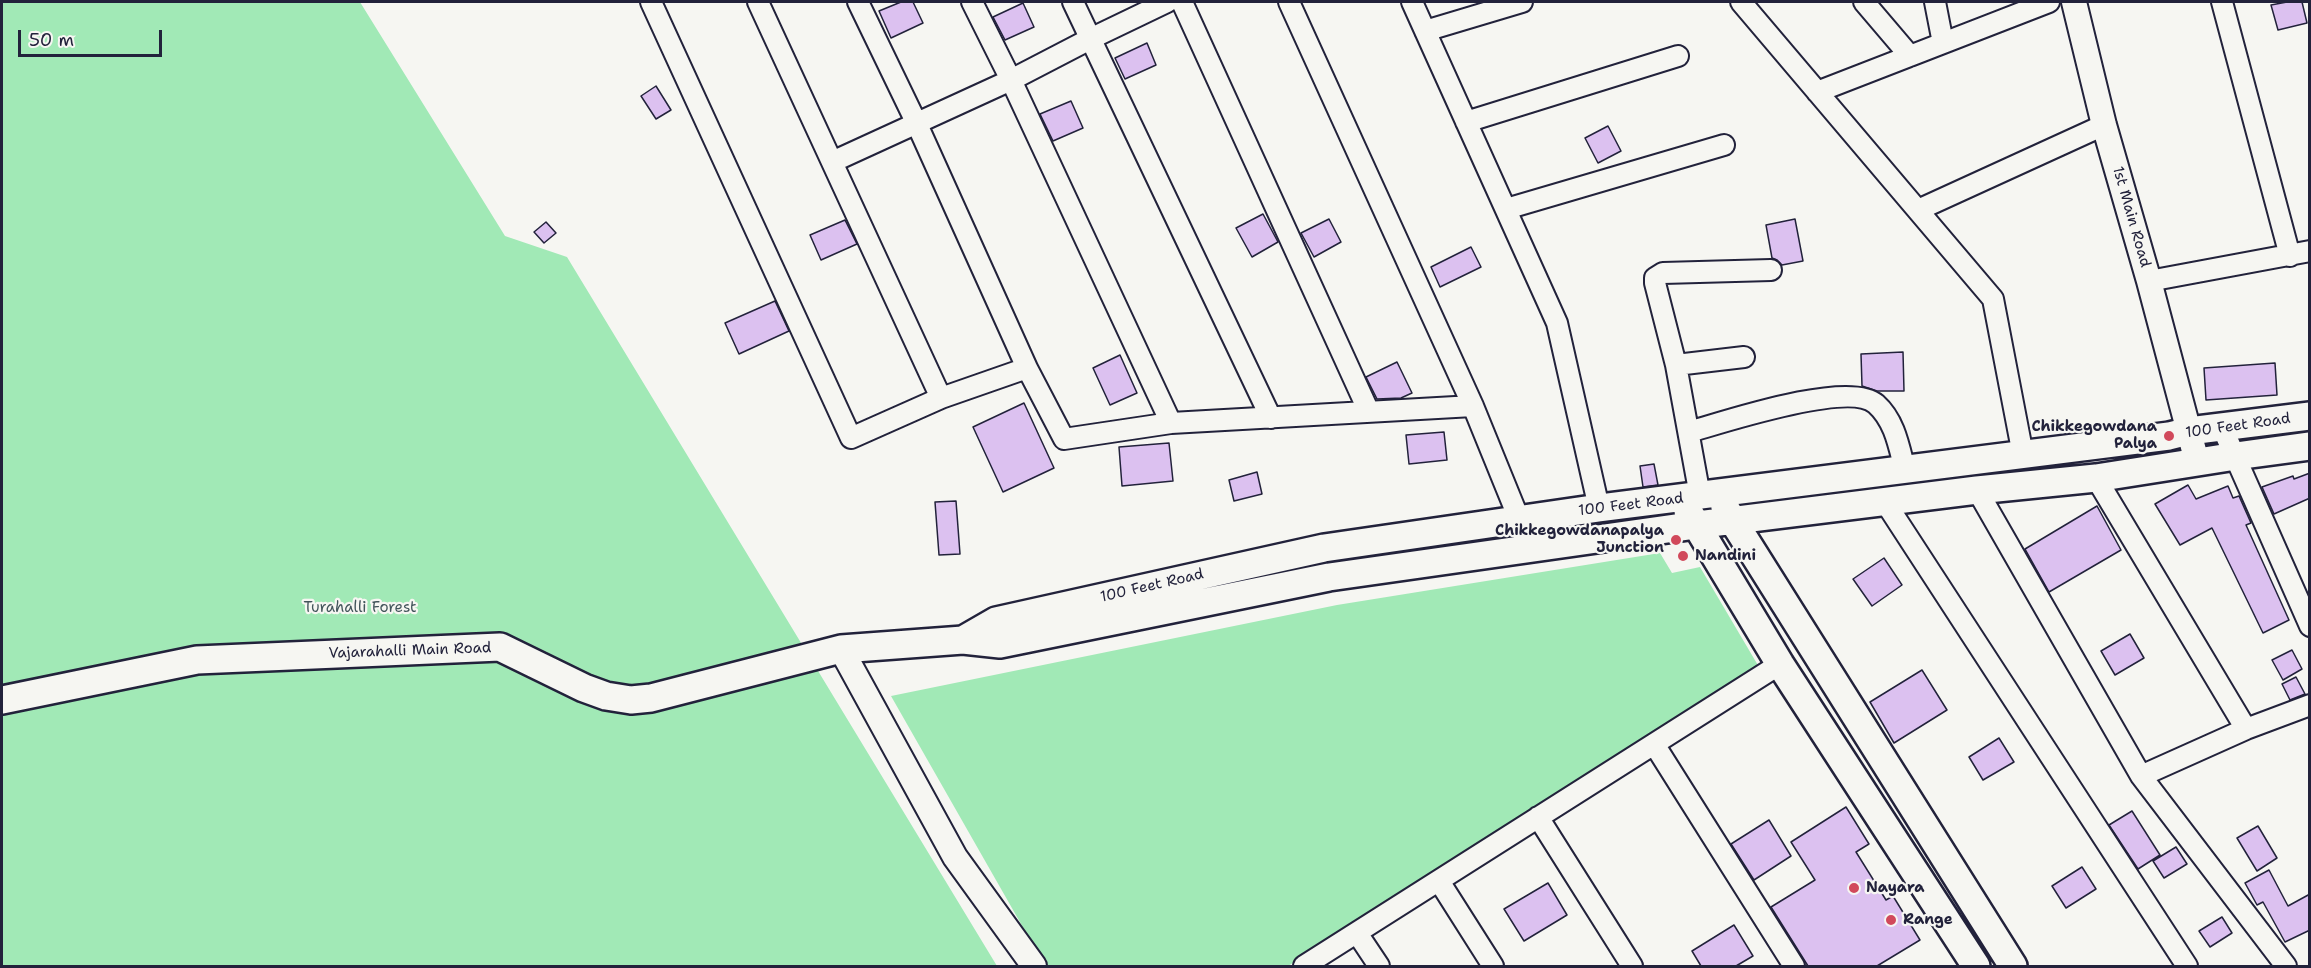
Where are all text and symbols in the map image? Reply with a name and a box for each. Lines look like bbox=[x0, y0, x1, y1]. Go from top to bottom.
scale bar bbox=[21, 18, 165, 56]
text: 50 m bbox=[29, 28, 74, 52]
street label: 1st Main Road bbox=[2108, 164, 2154, 270]
street label: 100 Feet Road bbox=[2184, 410, 2292, 442]
place label: Chikkegowdana Palya bbox=[2032, 418, 2157, 453]
marker: Chikkegowdana Palya bbox=[2162, 429, 2176, 443]
street label: 100 Feet Road bbox=[1577, 490, 1685, 520]
place label: Chikkegowdanapalya Junction bbox=[1495, 522, 1664, 557]
marker: Chikkegowdanapalya Junction bbox=[1669, 533, 1683, 547]
place label: Nandini bbox=[1695, 547, 1756, 565]
marker: Nandini bbox=[1676, 549, 1690, 563]
street label: 100 Feet Road bbox=[1099, 565, 1205, 607]
park label: Turahalli Forest bbox=[303, 599, 417, 617]
street label: Vajarahalli Main Road bbox=[328, 639, 492, 663]
place label: Nayara bbox=[1866, 879, 1924, 897]
marker: Nayara bbox=[1847, 881, 1861, 895]
place label: Range bbox=[1903, 911, 1953, 929]
marker: Range bbox=[1884, 913, 1898, 927]

